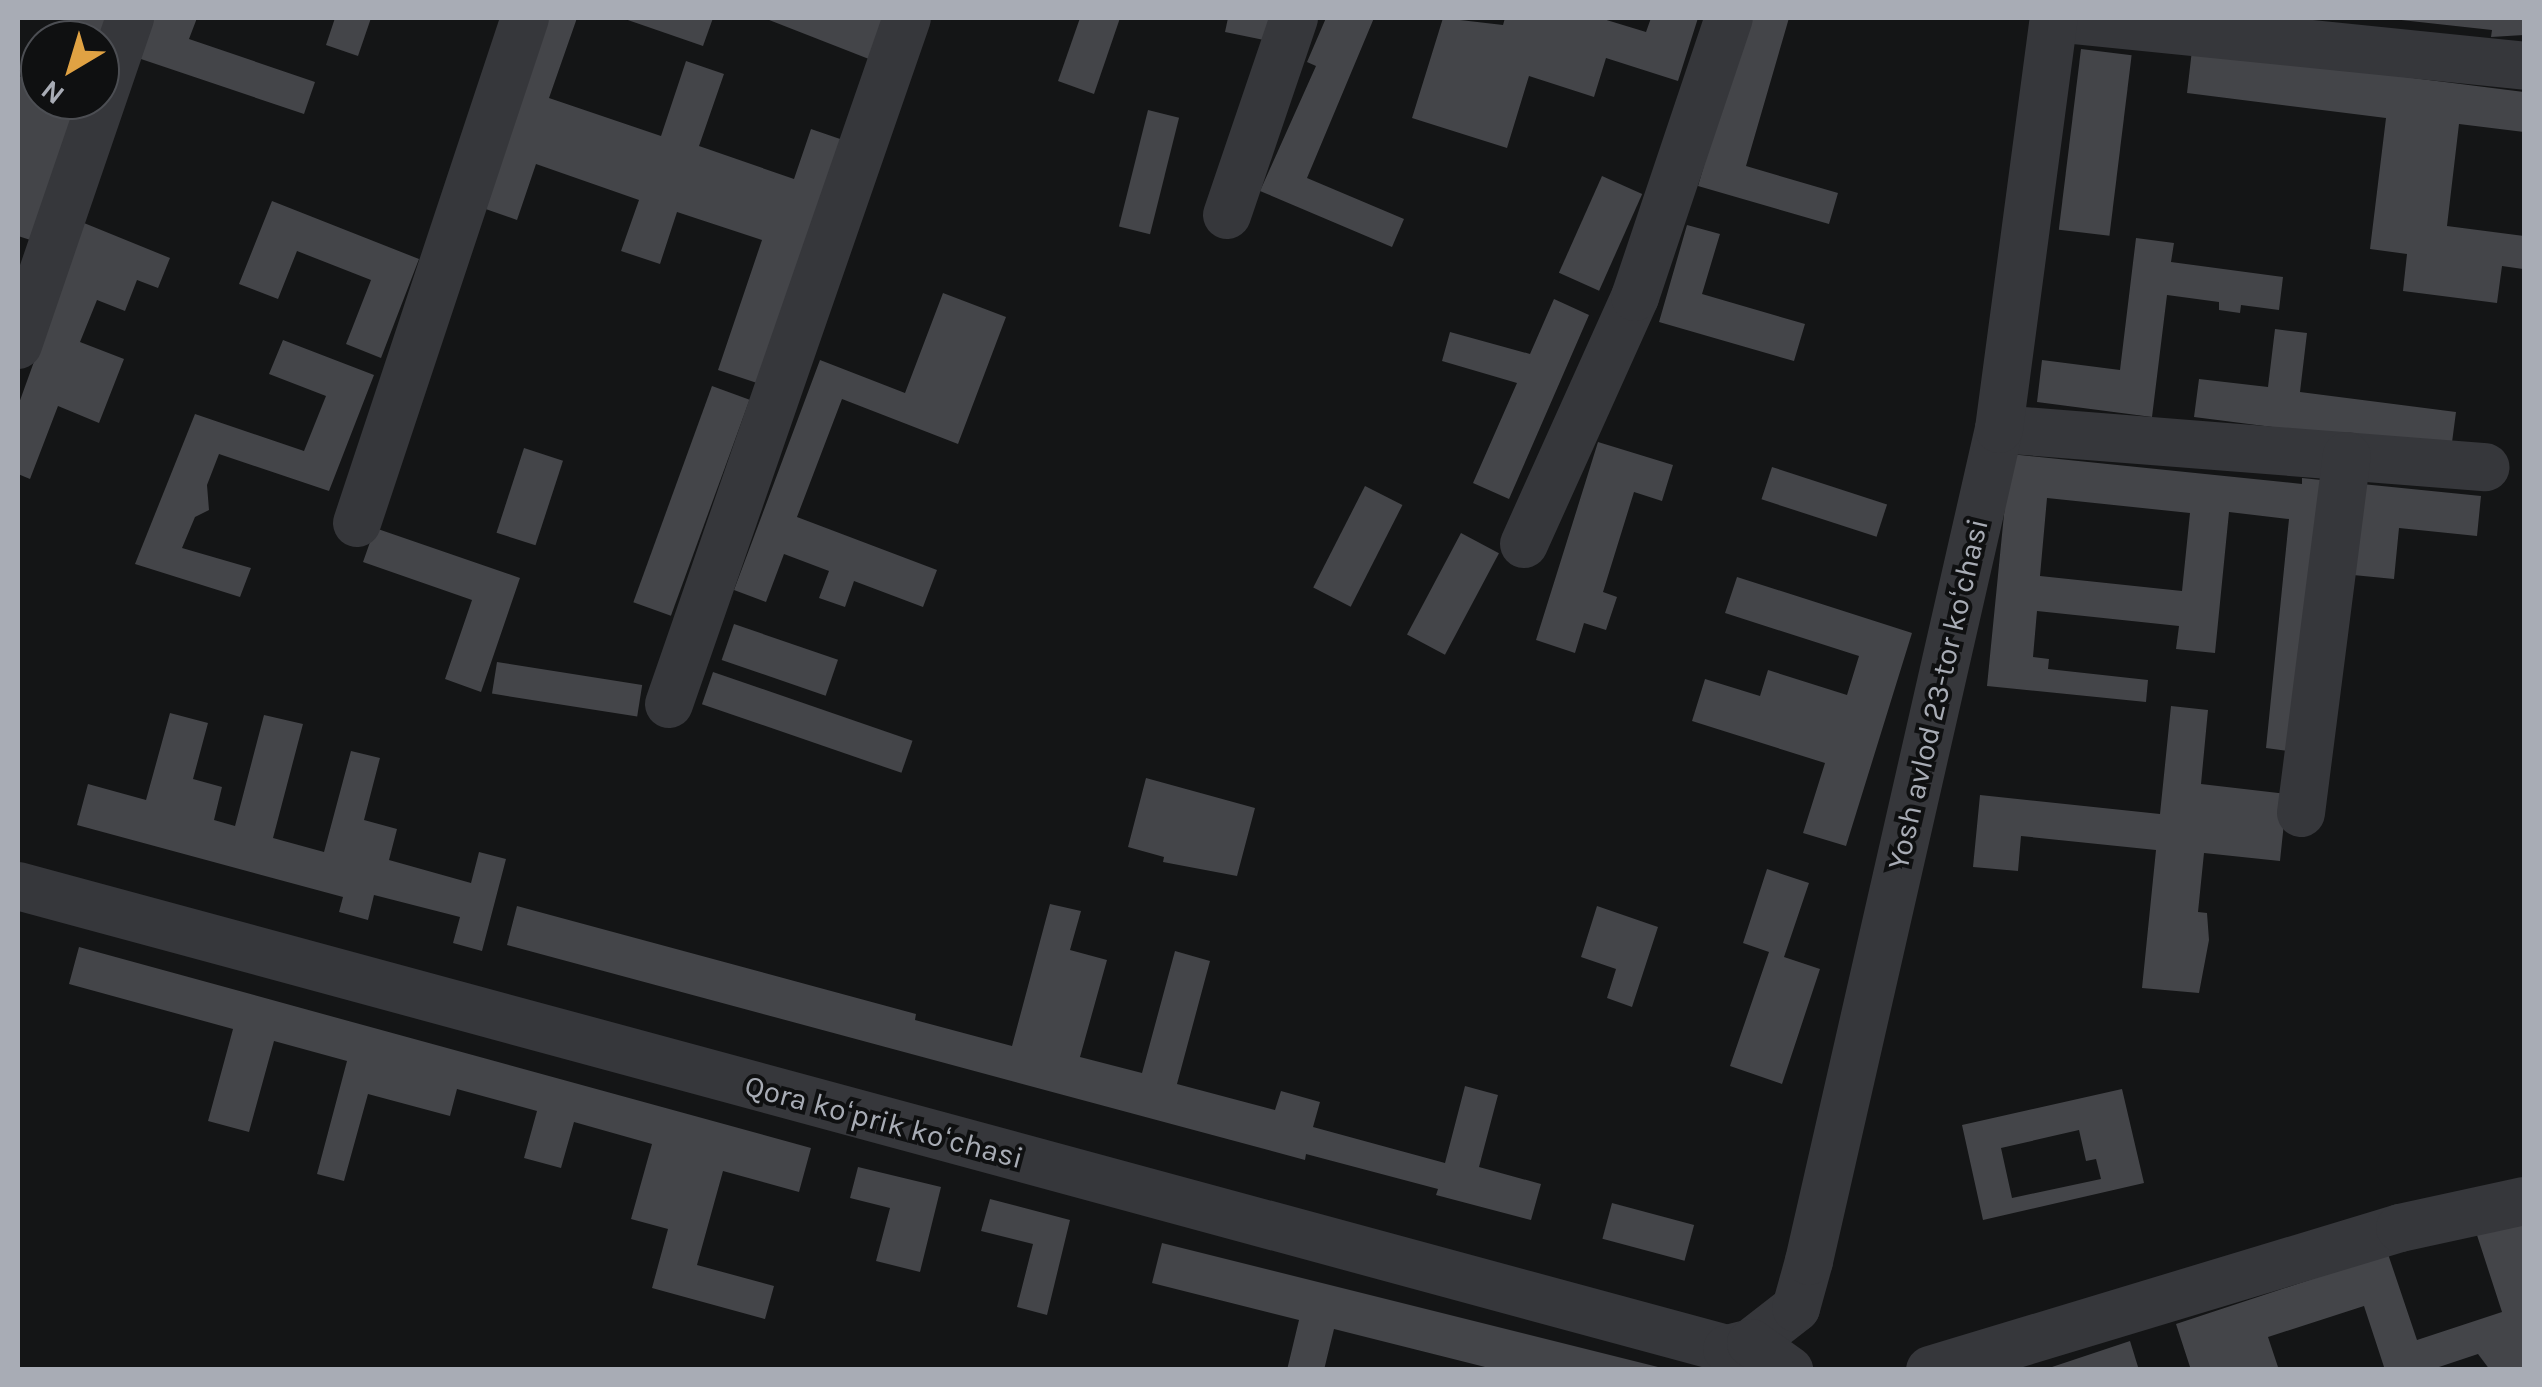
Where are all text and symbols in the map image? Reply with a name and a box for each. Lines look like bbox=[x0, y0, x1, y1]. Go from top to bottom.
north arrow bbox=[20, 20, 120, 120]
text: N bbox=[34, 73, 71, 112]
street label: Yosh avlod 23-tor koʻchasi bbox=[1880, 515, 1996, 873]
street label: Qora koʻprik koʻchasi bbox=[741, 1068, 1027, 1176]

